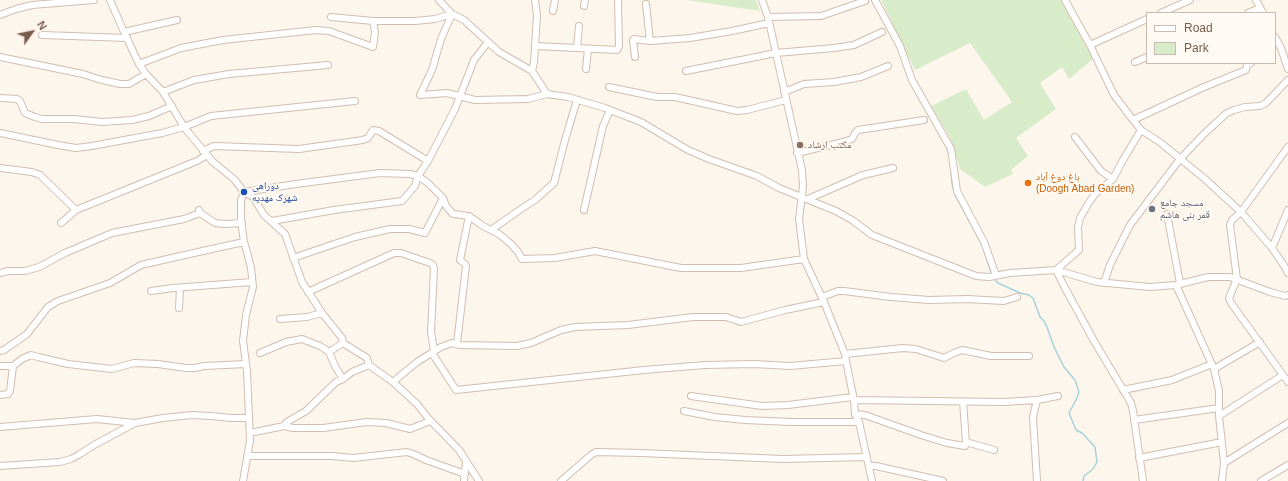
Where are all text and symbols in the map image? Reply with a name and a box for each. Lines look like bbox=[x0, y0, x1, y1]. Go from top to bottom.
north arrow bbox=[12, 12, 52, 52]
legend bbox=[1146, 12, 1276, 64]
text: N bbox=[35, 19, 49, 32]
text: Road bbox=[1184, 21, 1213, 35]
text: Park bbox=[1184, 41, 1209, 55]
place label: مکتب ارشاد bbox=[808, 139, 851, 151]
marker: مکتب ارشاد bbox=[795, 140, 805, 150]
place label: باغ دوغ آباد (Doogh Abad Garden) bbox=[1036, 171, 1134, 194]
marker: باغ دوغ آباد (Doogh Abad Garden) bbox=[1023, 178, 1033, 188]
place label: دوراهی شهرک مهدیه bbox=[252, 180, 297, 204]
marker: دوراهی شهرک مهدیه bbox=[239, 187, 249, 197]
place label: مسجد جامع قمر بنی هاشم bbox=[1160, 197, 1210, 220]
marker: مسجد جامع قمر بنی هاشم bbox=[1147, 204, 1157, 214]

